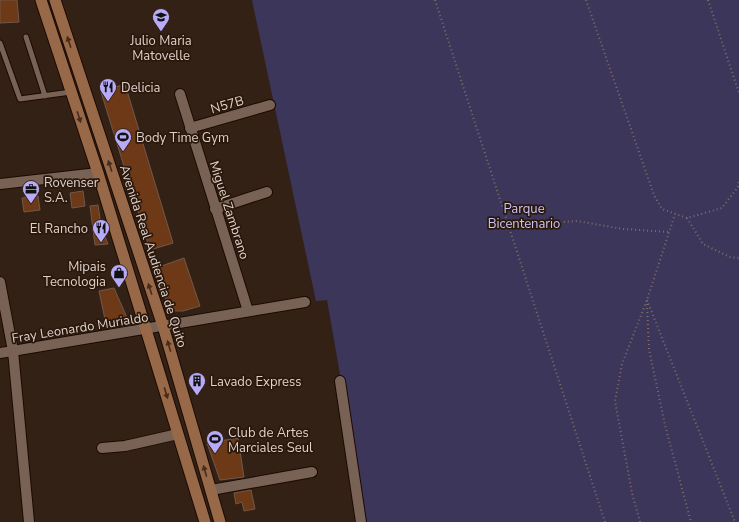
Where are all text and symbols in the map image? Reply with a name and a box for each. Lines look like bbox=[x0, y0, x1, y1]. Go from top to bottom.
school or university icon: Julio Maria Matovelle bbox=[151, 7, 171, 32]
place label: Julio Maria Matovelle bbox=[129, 32, 192, 65]
one-way arrow bbox=[66, 36, 72, 48]
restaurant icon: Delicia bbox=[98, 77, 118, 102]
place label: Delicia bbox=[121, 79, 160, 97]
street label: N57B bbox=[208, 92, 246, 118]
one-way arrow bbox=[77, 111, 83, 123]
sports icon: Body Time Gym bbox=[113, 127, 133, 152]
place label: Body Time Gym bbox=[136, 129, 229, 147]
one-way arrow bbox=[107, 159, 113, 171]
street label: Miguel Zambrano bbox=[205, 159, 253, 262]
street label: Avenida Real Audiencia de Quito bbox=[115, 163, 191, 350]
place label: Rovenser S.A. bbox=[44, 174, 99, 207]
office icon: Rovenser S.A. bbox=[21, 179, 41, 204]
park label: Parque Bicentenario bbox=[488, 200, 560, 233]
restaurant icon: El Rancho bbox=[91, 218, 111, 243]
place label: El Rancho bbox=[30, 220, 88, 238]
place label: Mipais Tecnologia bbox=[43, 258, 106, 291]
shop icon: Mipais Tecnologia bbox=[109, 263, 129, 288]
one-way arrow bbox=[147, 283, 153, 295]
street label: Fray Leonardo Murialdo bbox=[11, 308, 150, 348]
one-way arrow bbox=[166, 340, 172, 352]
building icon: Lavado Express bbox=[187, 371, 207, 396]
place label: Lavado Express bbox=[210, 373, 301, 391]
one-way arrow bbox=[163, 388, 169, 400]
place label: Club de Artes Marciales Seul bbox=[228, 424, 313, 457]
sports icon: Club de Artes Marciales Seul bbox=[205, 429, 225, 454]
one-way arrow bbox=[202, 465, 208, 477]

